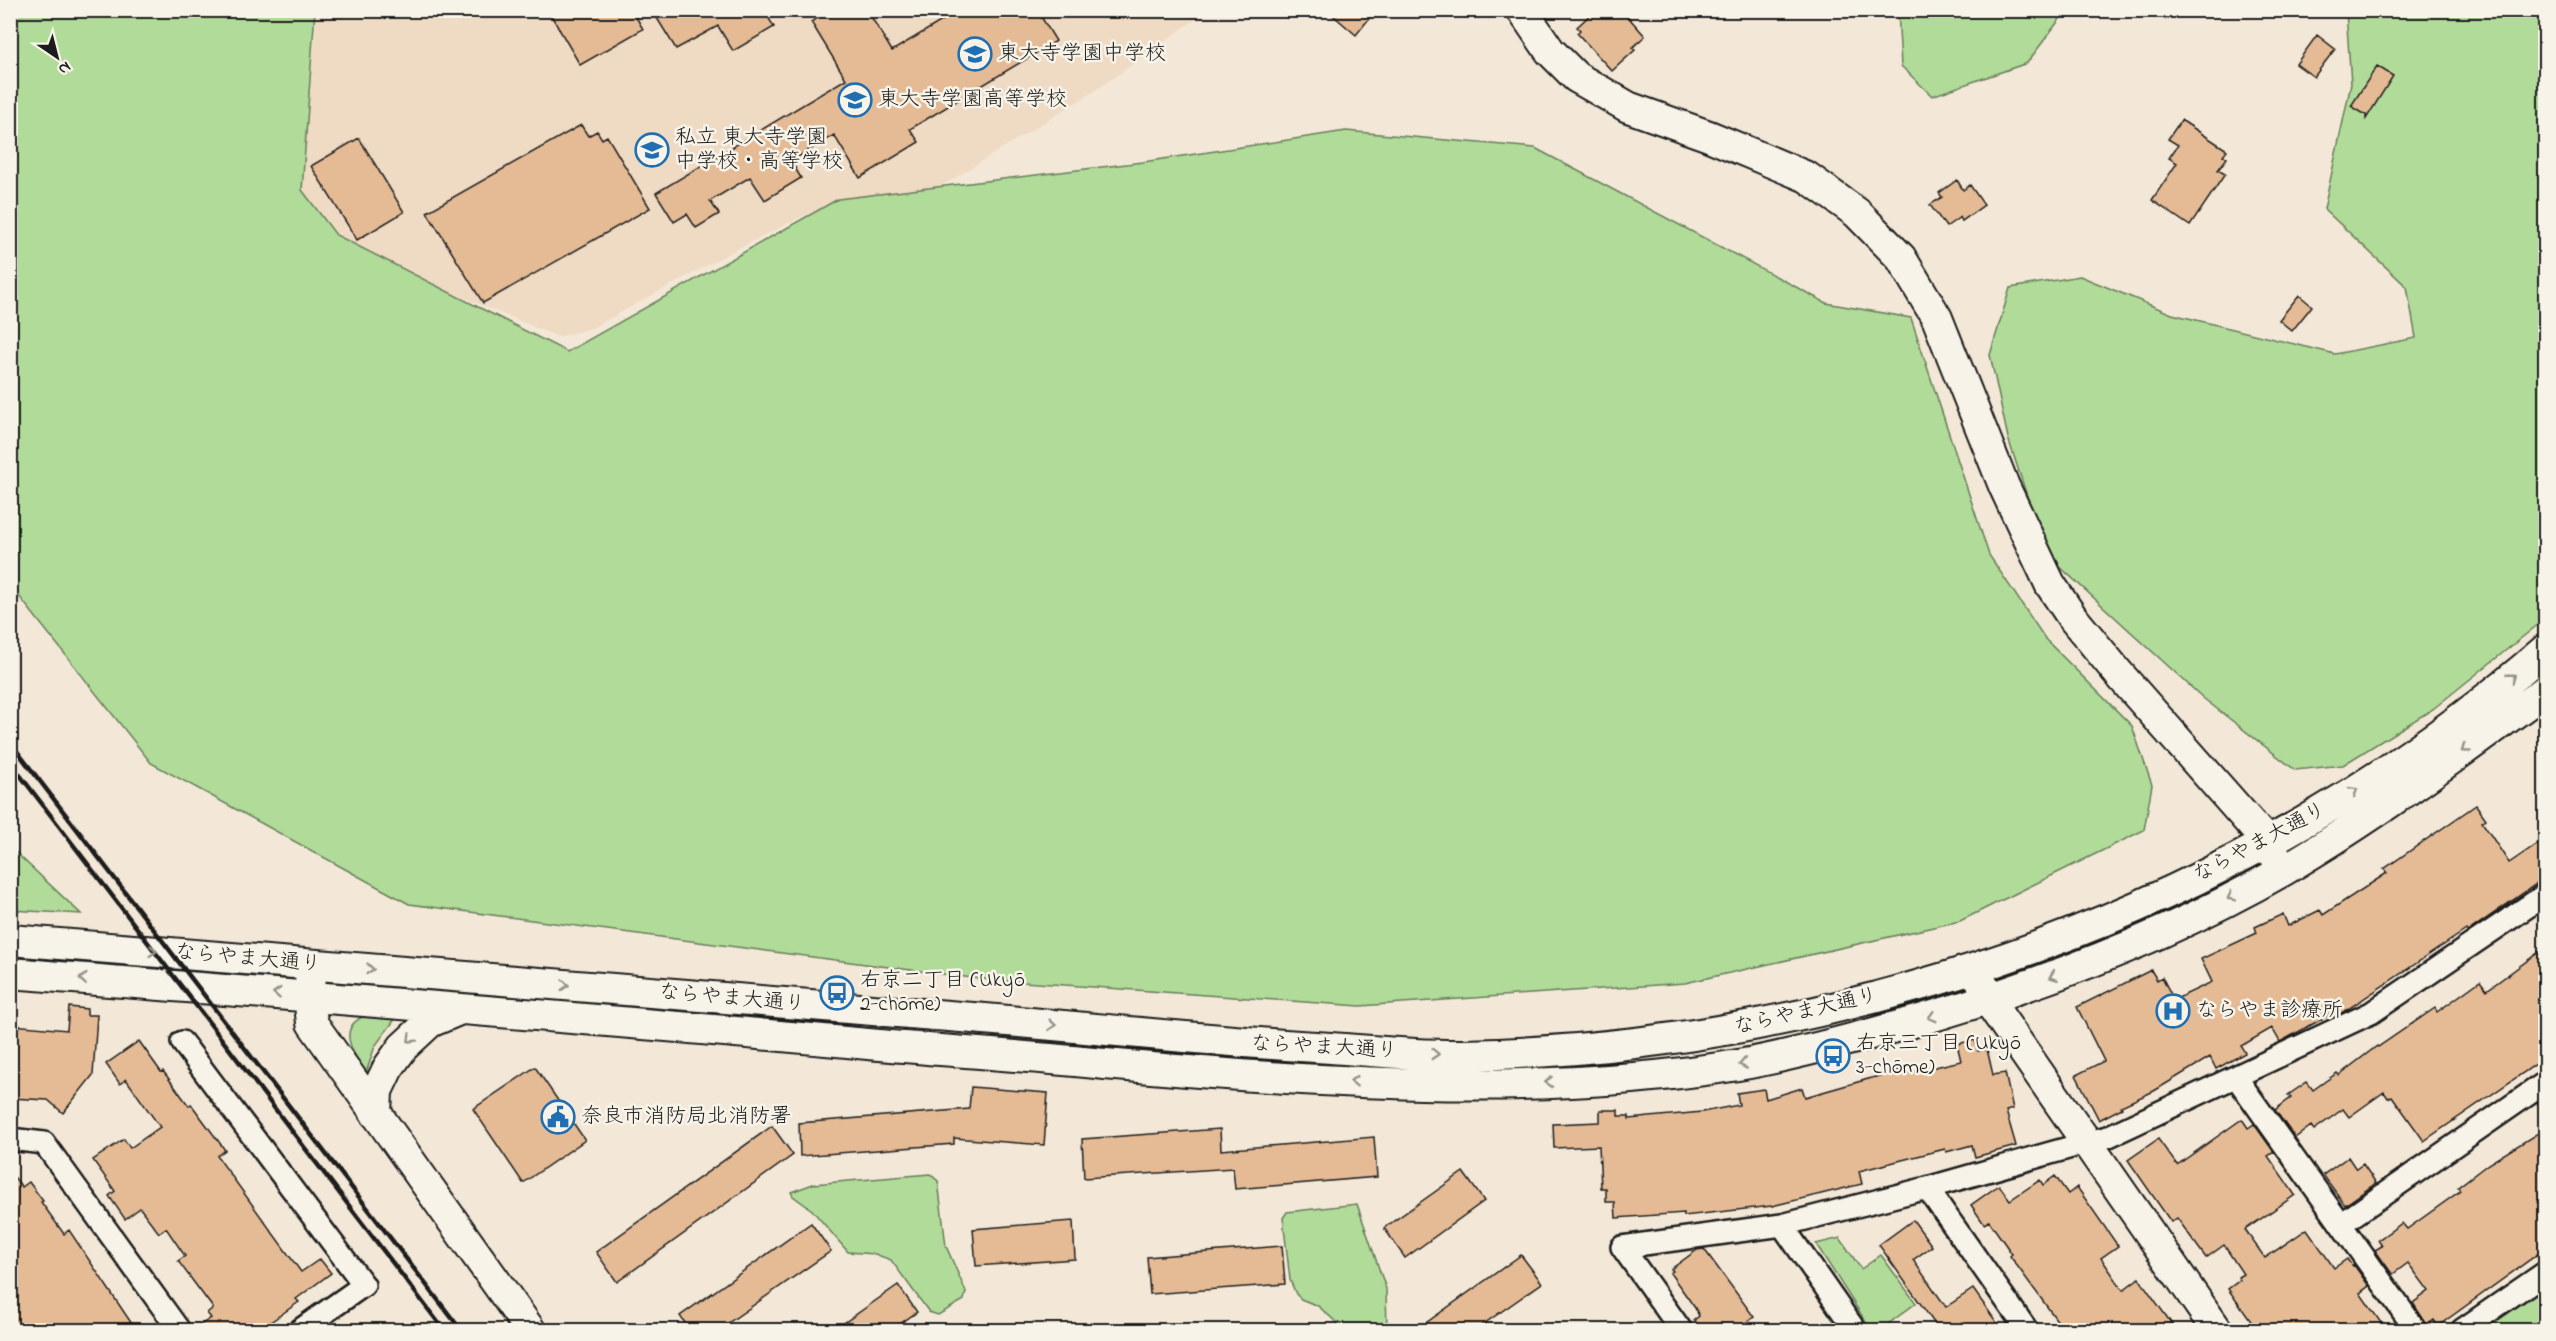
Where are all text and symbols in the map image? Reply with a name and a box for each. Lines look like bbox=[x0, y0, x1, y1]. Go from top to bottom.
north arrow bbox=[27, 27, 87, 87]
school or university icon: 東大寺学園中学校 bbox=[957, 36, 993, 72]
place label: 東大寺学園中学校 bbox=[998, 39, 1166, 69]
text: N bbox=[53, 55, 76, 81]
school or university icon: 東大寺学園高等学校 bbox=[837, 82, 873, 118]
place label: 東大寺学園高等学校 bbox=[878, 85, 1067, 115]
place label: 私立 東大寺学園 中学校・高等学校 bbox=[675, 123, 843, 177]
school or university icon: 私立 東大寺学園 中学校・高等学校 bbox=[634, 132, 670, 168]
one-way arrow bbox=[2505, 673, 2516, 684]
one-way arrow bbox=[2460, 742, 2471, 753]
one-way arrow bbox=[2348, 787, 2358, 799]
street label: ならやま大通り bbox=[2188, 795, 2332, 891]
one-way arrow bbox=[2227, 890, 2237, 901]
street label: ならやま大通り bbox=[173, 938, 323, 980]
one-way arrow bbox=[148, 944, 157, 957]
one-way arrow bbox=[366, 962, 375, 975]
place label: 右京二丁目 (Ukyō 2-chōme) bbox=[860, 966, 1025, 1020]
one-way arrow bbox=[2048, 969, 2059, 981]
one-way arrow bbox=[78, 972, 87, 985]
bus stop icon: 右京二丁目 (Ukyō 2-chōme) bbox=[819, 975, 855, 1011]
street label: ならやま大通り bbox=[657, 978, 807, 1020]
one-way arrow bbox=[560, 979, 569, 992]
street label: ならやま大通り bbox=[1731, 981, 1881, 1043]
one-way arrow bbox=[272, 987, 281, 1000]
hospital icon: ならやま診療所 bbox=[2155, 993, 2191, 1029]
place label: ならやま診療所 bbox=[2196, 996, 2343, 1026]
one-way arrow bbox=[1927, 1010, 1938, 1022]
one-way arrow bbox=[1047, 1018, 1056, 1031]
street label: ならやま大通り bbox=[1250, 1029, 1398, 1067]
place label: 右京三丁目 (Ukyō 3-chōme) bbox=[1856, 1029, 2021, 1083]
one-way arrow bbox=[408, 1031, 419, 1042]
bus stop icon: 右京三丁目 (Ukyō 3-chōme) bbox=[1815, 1038, 1851, 1074]
one-way arrow bbox=[1430, 1047, 1439, 1060]
one-way arrow bbox=[1738, 1057, 1748, 1070]
one-way arrow bbox=[1350, 1074, 1359, 1087]
one-way arrow bbox=[1545, 1075, 1554, 1088]
public building icon: 奈良市消防局北消防署 bbox=[540, 1099, 576, 1135]
place label: 奈良市消防局北消防署 bbox=[581, 1102, 791, 1132]

